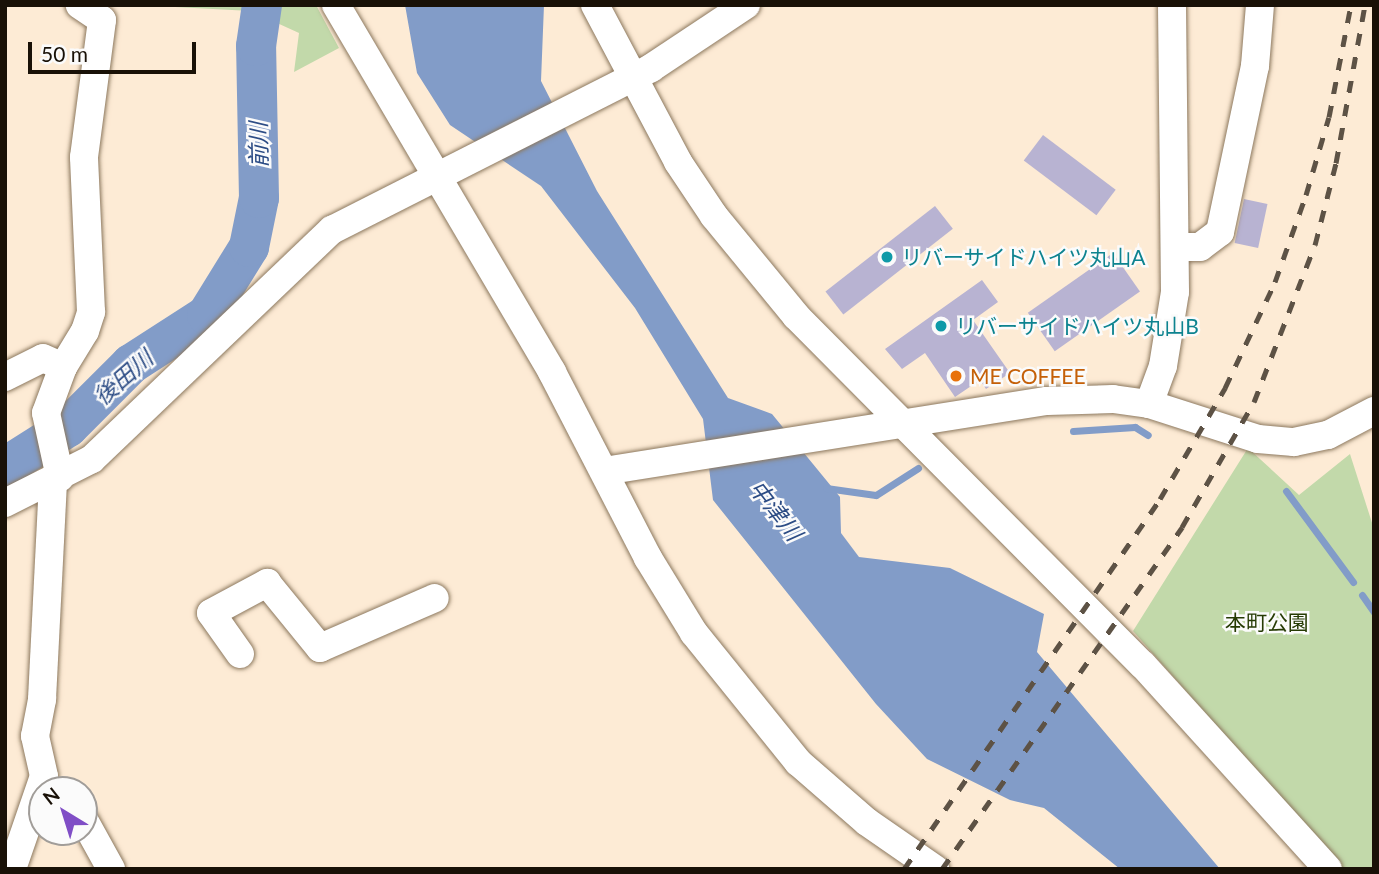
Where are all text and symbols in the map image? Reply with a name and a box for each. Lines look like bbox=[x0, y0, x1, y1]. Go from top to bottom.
scale bar bbox=[32, 28, 200, 72]
text: 50 m bbox=[41, 41, 88, 66]
water label: 前川 bbox=[244, 122, 272, 168]
place label: リバーサイドハイツ丸山A bbox=[901, 244, 1146, 270]
marker: リバーサイドハイツ丸山A bbox=[879, 249, 895, 265]
place label: リバーサイドハイツ丸山B bbox=[955, 313, 1200, 339]
marker: リバーサイドハイツ丸山B bbox=[933, 318, 949, 334]
water label: 後田川 bbox=[88, 344, 158, 410]
place label: ME COFFEE bbox=[970, 363, 1086, 389]
marker: ME COFFEE bbox=[948, 368, 964, 384]
water label: 中津川 bbox=[744, 474, 808, 546]
park label: 本町公園 bbox=[1225, 609, 1309, 635]
north arrow bbox=[28, 776, 98, 846]
text: N bbox=[38, 782, 64, 809]

